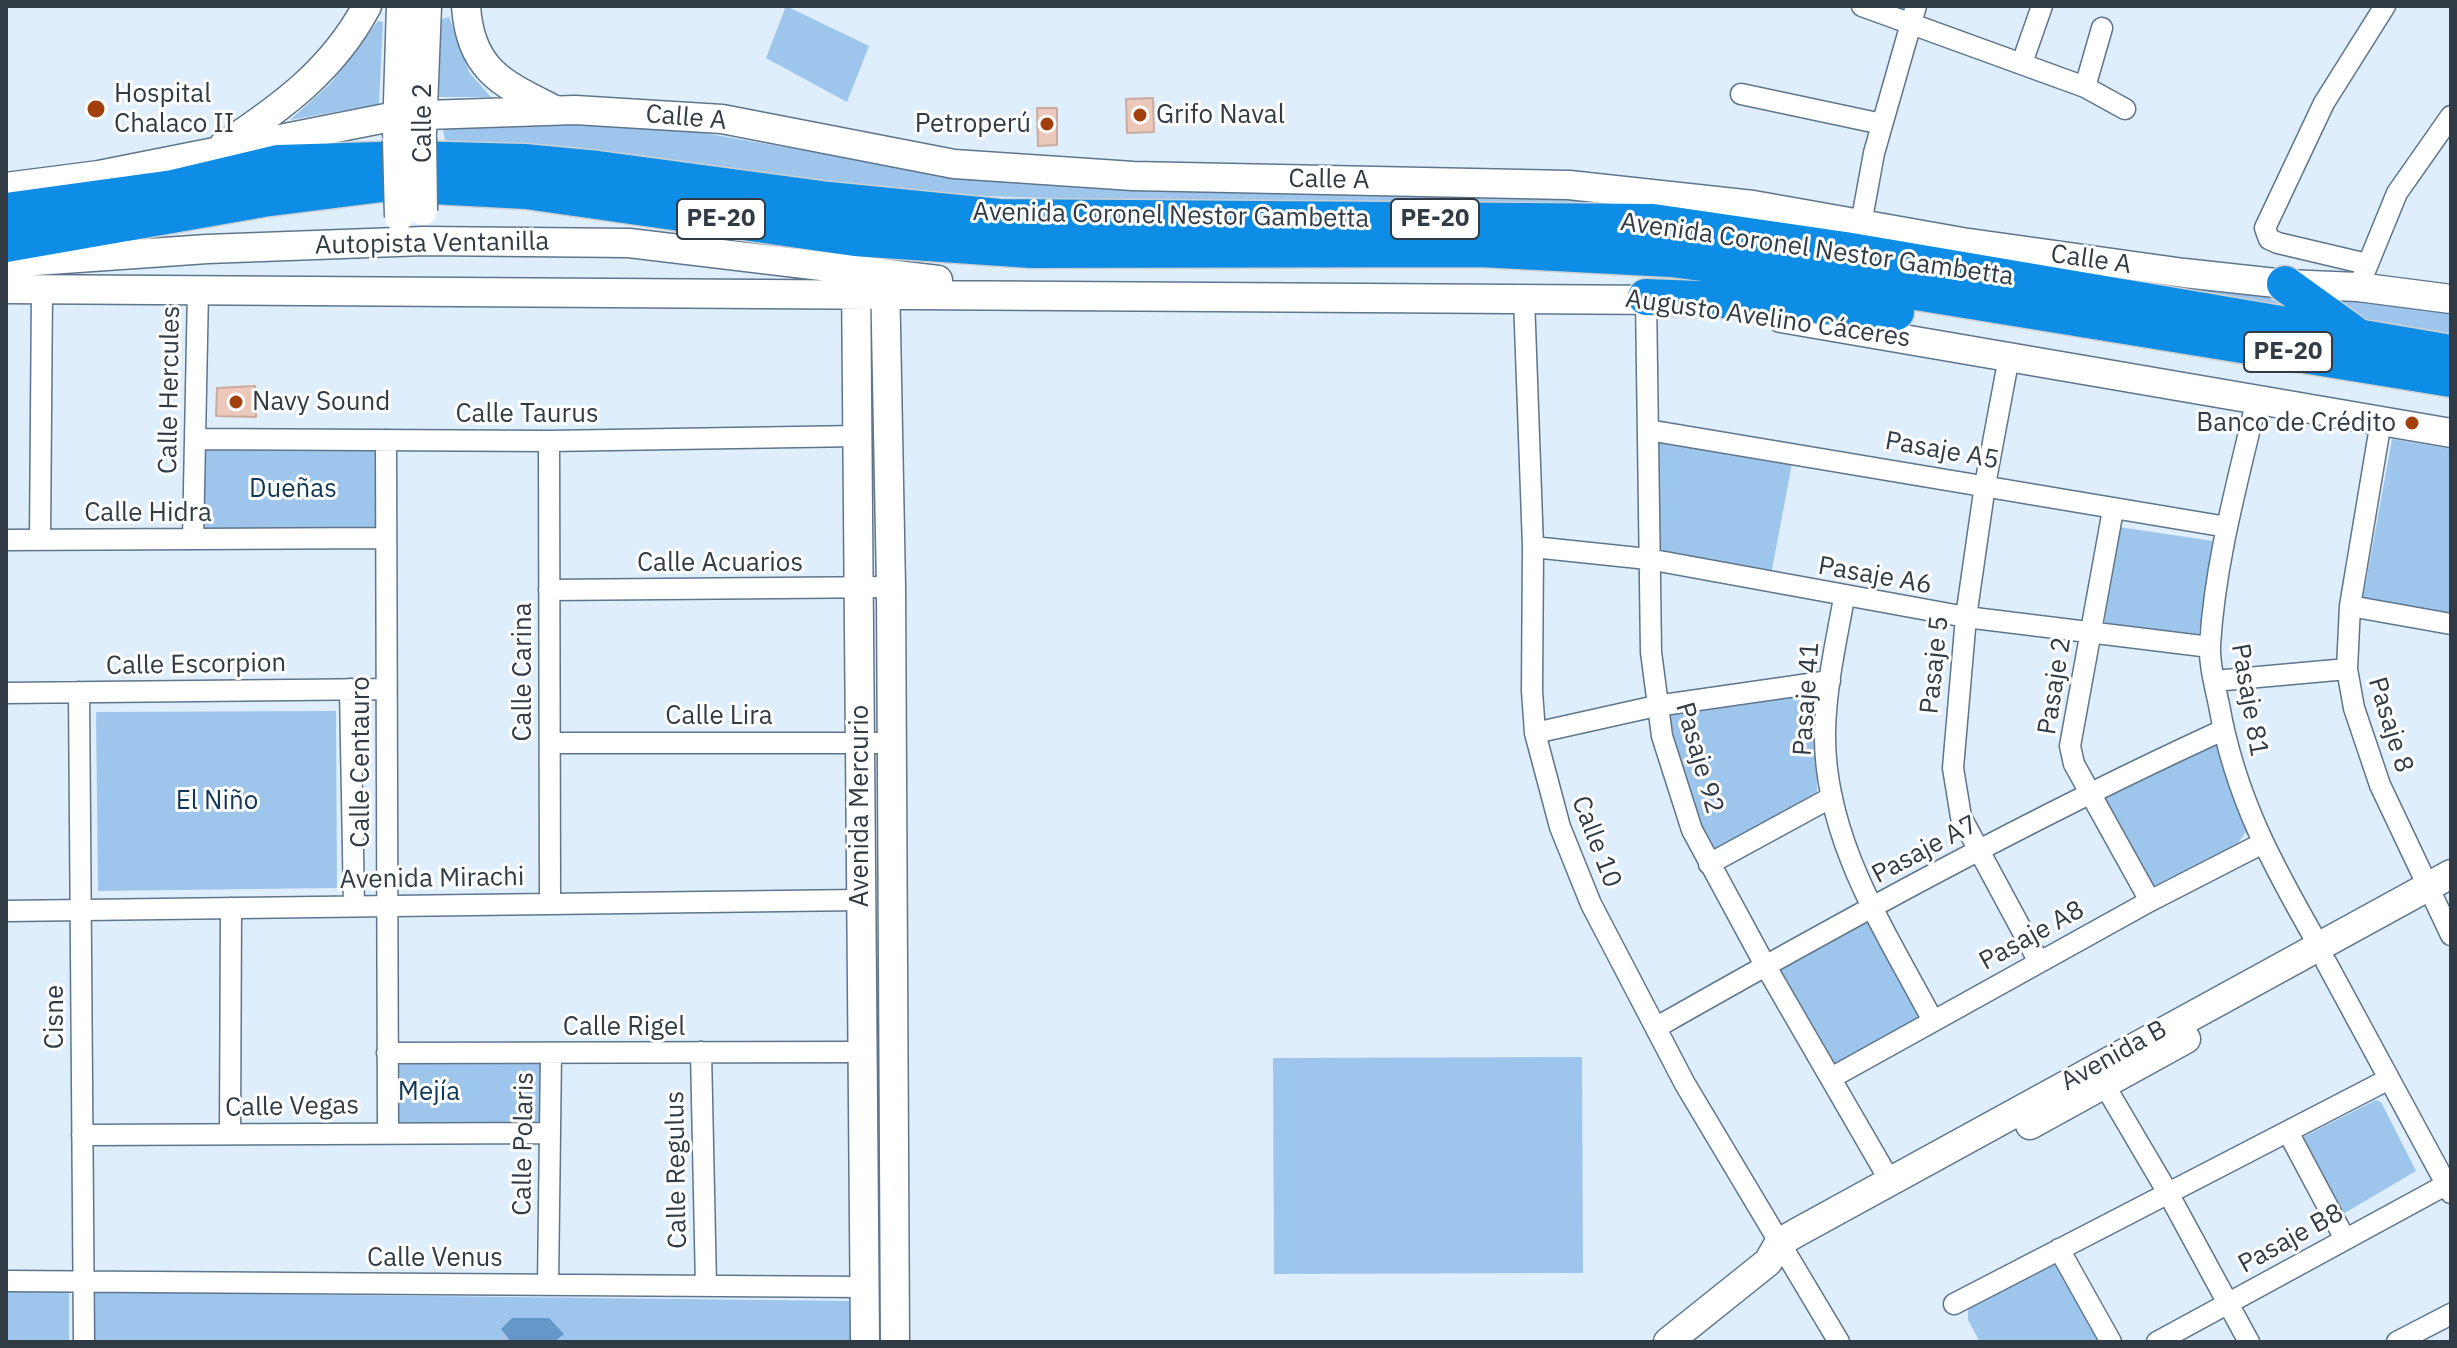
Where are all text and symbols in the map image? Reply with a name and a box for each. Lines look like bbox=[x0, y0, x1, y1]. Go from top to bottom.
place label: Hospital Chalaco II bbox=[114, 78, 234, 140]
street label: Calle 2 bbox=[407, 83, 439, 163]
marker: Hospital Chalaco II bbox=[85, 98, 107, 120]
street label: Calle A bbox=[644, 99, 728, 137]
place label: Grifo Naval bbox=[1156, 99, 1285, 131]
marker: Grifo Naval bbox=[1131, 106, 1149, 124]
place label: Petroperú bbox=[915, 108, 1031, 140]
marker: Petroperú bbox=[1038, 115, 1056, 133]
street label: Calle A bbox=[1288, 164, 1370, 196]
street label: Avenida Coronel Nestor Gambetta bbox=[972, 197, 1370, 235]
road number: PE-20 bbox=[677, 199, 765, 239]
road number: PE-20 bbox=[1391, 199, 1479, 239]
street label: Avenida Coronel Nestor Gambetta bbox=[1618, 207, 2016, 293]
street label: Autopista Ventanilla bbox=[314, 226, 550, 262]
street label: Calle A bbox=[2049, 239, 2133, 281]
street label: Augusto Avelino Cáceres bbox=[1623, 284, 1913, 354]
street label: Calle Hercules bbox=[153, 306, 187, 474]
road number: PE-20 bbox=[2244, 332, 2332, 372]
place label: Navy Sound bbox=[252, 386, 390, 418]
marker: Navy Sound bbox=[227, 393, 245, 411]
street label: Calle Taurus bbox=[455, 398, 599, 430]
place label: Banco de Crédito bbox=[2196, 407, 2396, 439]
marker: Banco de Crédito bbox=[2403, 414, 2421, 432]
street label: Pasaje A5 bbox=[1883, 426, 2001, 476]
park label: Dueñas bbox=[249, 473, 337, 505]
street label: Calle Hidra bbox=[84, 497, 212, 529]
street label: Calle Acuarios bbox=[637, 547, 803, 579]
street label: Pasaje A6 bbox=[1816, 551, 1934, 601]
street label: Calle Carina bbox=[507, 602, 539, 742]
street label: Pasaje 5 bbox=[1914, 614, 1956, 716]
street label: Pasaje 2 bbox=[2032, 635, 2078, 737]
street label: Pasaje 41 bbox=[1787, 641, 1827, 757]
street label: Pasaje 81 bbox=[2224, 641, 2274, 759]
street label: Calle Escorpion bbox=[106, 648, 286, 682]
street label: Pasaje 8 bbox=[2361, 673, 2419, 777]
street label: Calle Centauro bbox=[345, 676, 377, 848]
street label: Pasaje 92 bbox=[1668, 699, 1730, 817]
street label: Calle Lira bbox=[665, 700, 773, 732]
street label: Avenida Mercurio bbox=[844, 705, 876, 907]
park label: El Niño bbox=[176, 785, 258, 817]
street label: Calle 10 bbox=[1564, 792, 1628, 892]
street label: Pasaje A7 bbox=[1867, 809, 1983, 891]
street label: Avenida Mirachi bbox=[339, 862, 525, 896]
street label: Pasaje A8 bbox=[1974, 894, 2090, 978]
street label: Cisne bbox=[39, 985, 71, 1049]
street label: Calle Rigel bbox=[563, 1011, 685, 1043]
street label: Avenida B bbox=[2056, 1014, 2172, 1098]
street label: Calle Polaris bbox=[507, 1072, 541, 1216]
park label: Mejía bbox=[398, 1076, 460, 1108]
street label: Calle Vegas bbox=[225, 1090, 359, 1124]
street label: Calle Regulus bbox=[660, 1091, 694, 1249]
street label: Pasaje B8 bbox=[2233, 1197, 2349, 1281]
street label: Calle Venus bbox=[367, 1242, 503, 1274]

